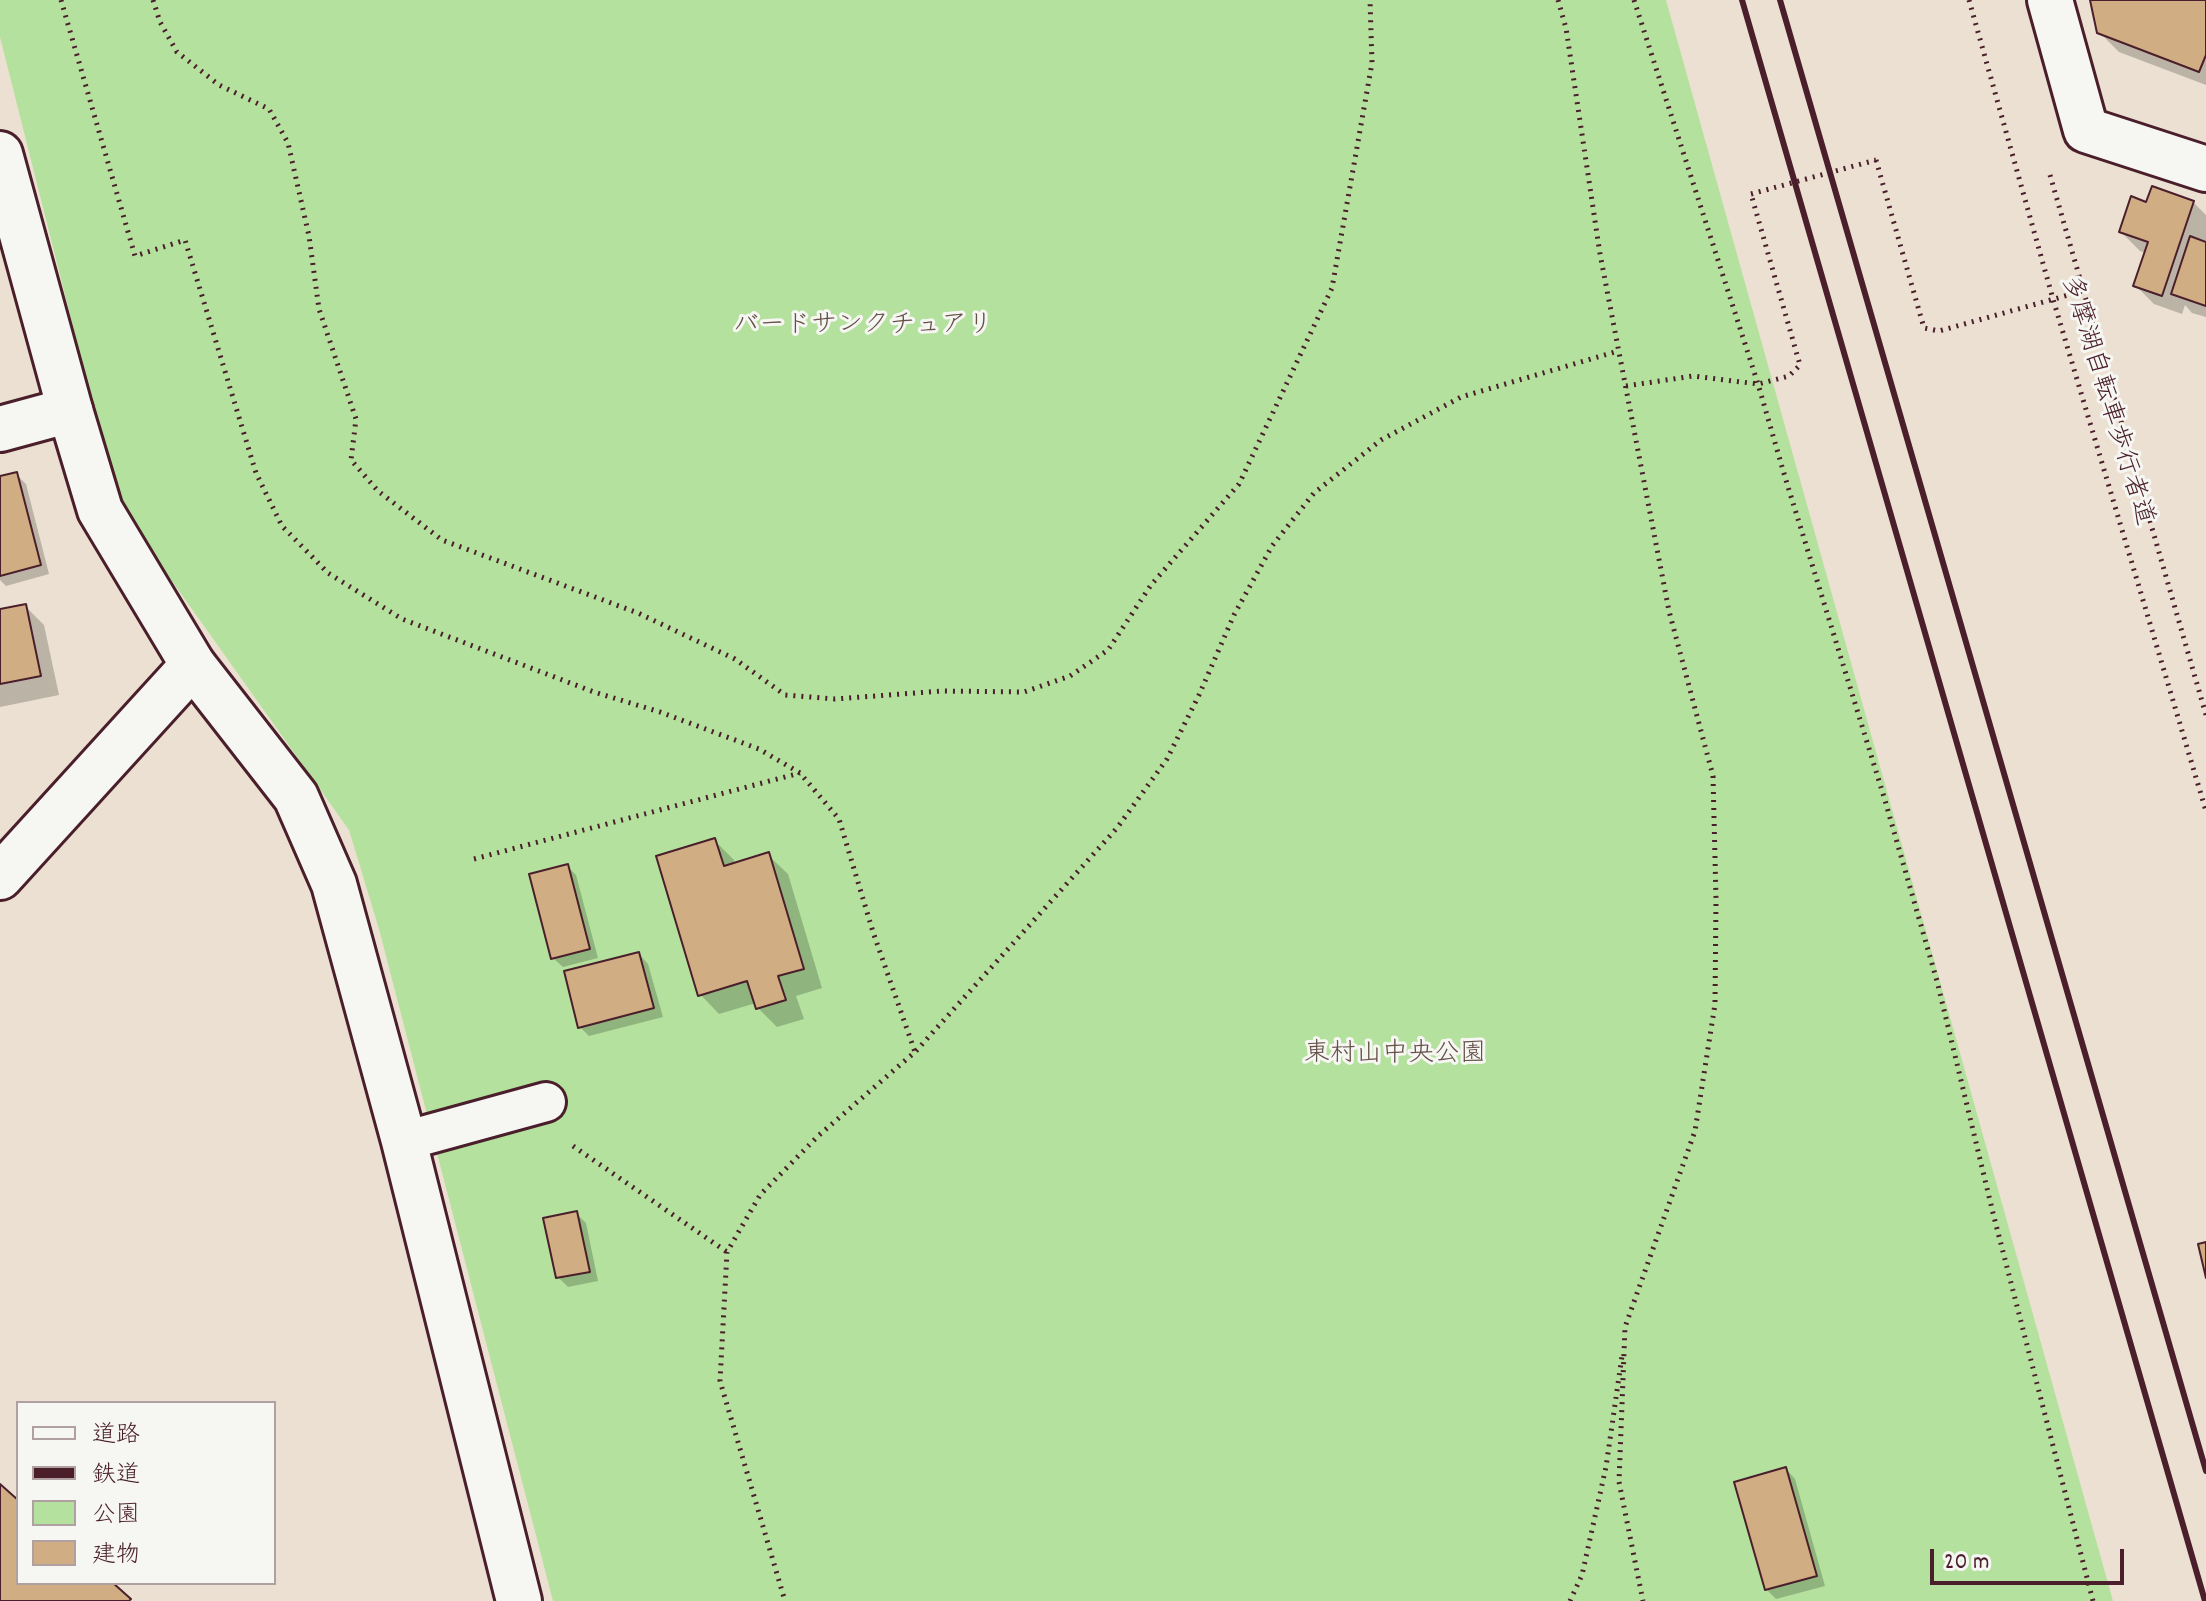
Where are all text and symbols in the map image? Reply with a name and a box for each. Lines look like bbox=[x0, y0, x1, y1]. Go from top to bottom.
street label: 多摩湖自転車歩行者道 bbox=[2052, 272, 2158, 530]
park label: バードサンクチュアリ bbox=[733, 311, 993, 343]
park label: 東村山中央公園 bbox=[1304, 1040, 1486, 1072]
legend bbox=[16, 1401, 276, 1585]
text: 道路 bbox=[92, 1419, 140, 1453]
text: 鉄道 bbox=[92, 1459, 140, 1493]
text: 公園 bbox=[92, 1499, 140, 1533]
scale bar bbox=[1934, 1533, 2128, 1583]
text: 建物 bbox=[92, 1539, 140, 1573]
text: 20 m bbox=[1944, 1546, 1990, 1580]

